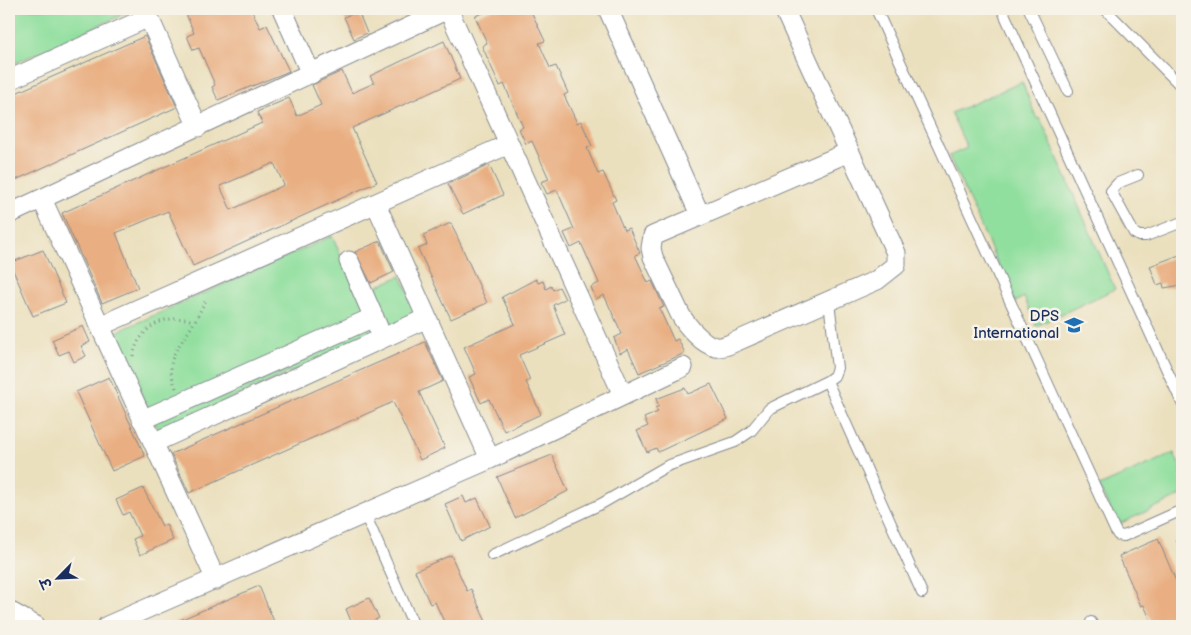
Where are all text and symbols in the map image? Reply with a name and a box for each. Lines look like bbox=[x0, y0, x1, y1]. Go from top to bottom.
place label: DPS International bbox=[974, 307, 1059, 343]
school or university icon: DPS International bbox=[1063, 314, 1085, 336]
north arrow bbox=[32, 552, 82, 602]
text: उ bbox=[36, 574, 57, 593]

